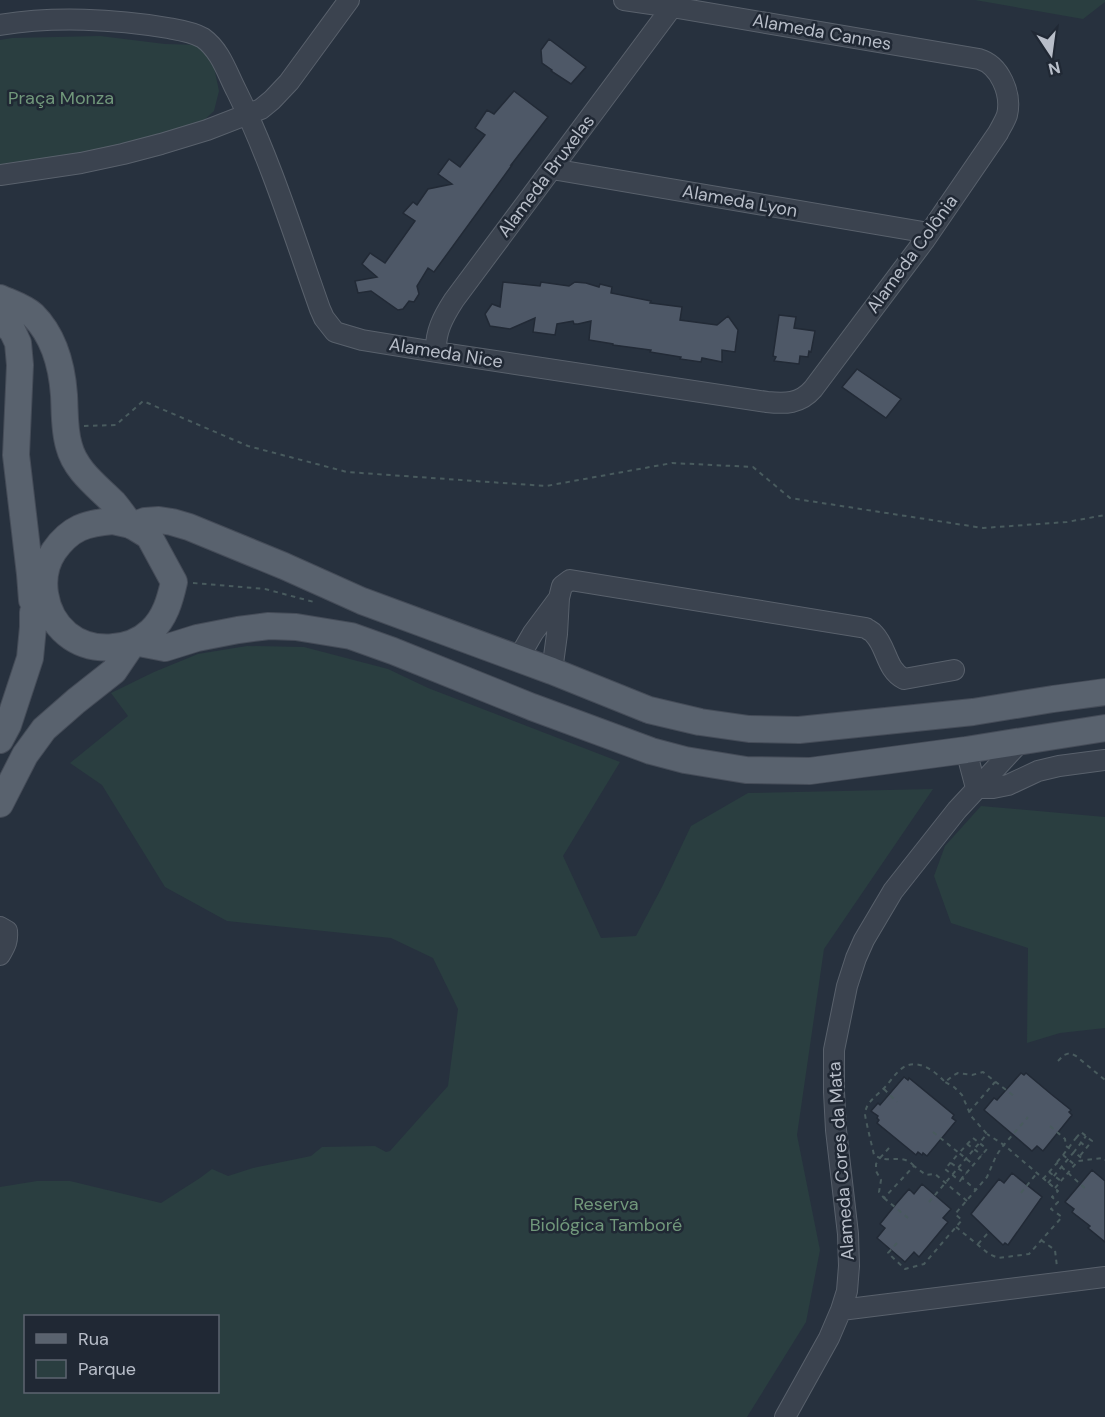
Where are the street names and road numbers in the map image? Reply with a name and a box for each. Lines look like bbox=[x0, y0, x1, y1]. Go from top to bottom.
street label: Alameda Cannes bbox=[751, 8, 893, 56]
street label: Alameda Bruxelas bbox=[492, 110, 600, 242]
street label: Alameda Lyon bbox=[681, 179, 799, 223]
street label: Alameda Colônia bbox=[861, 190, 963, 318]
street label: Alameda Nice bbox=[387, 332, 505, 374]
street label: Alameda Cores da Mata bbox=[822, 1061, 860, 1261]

